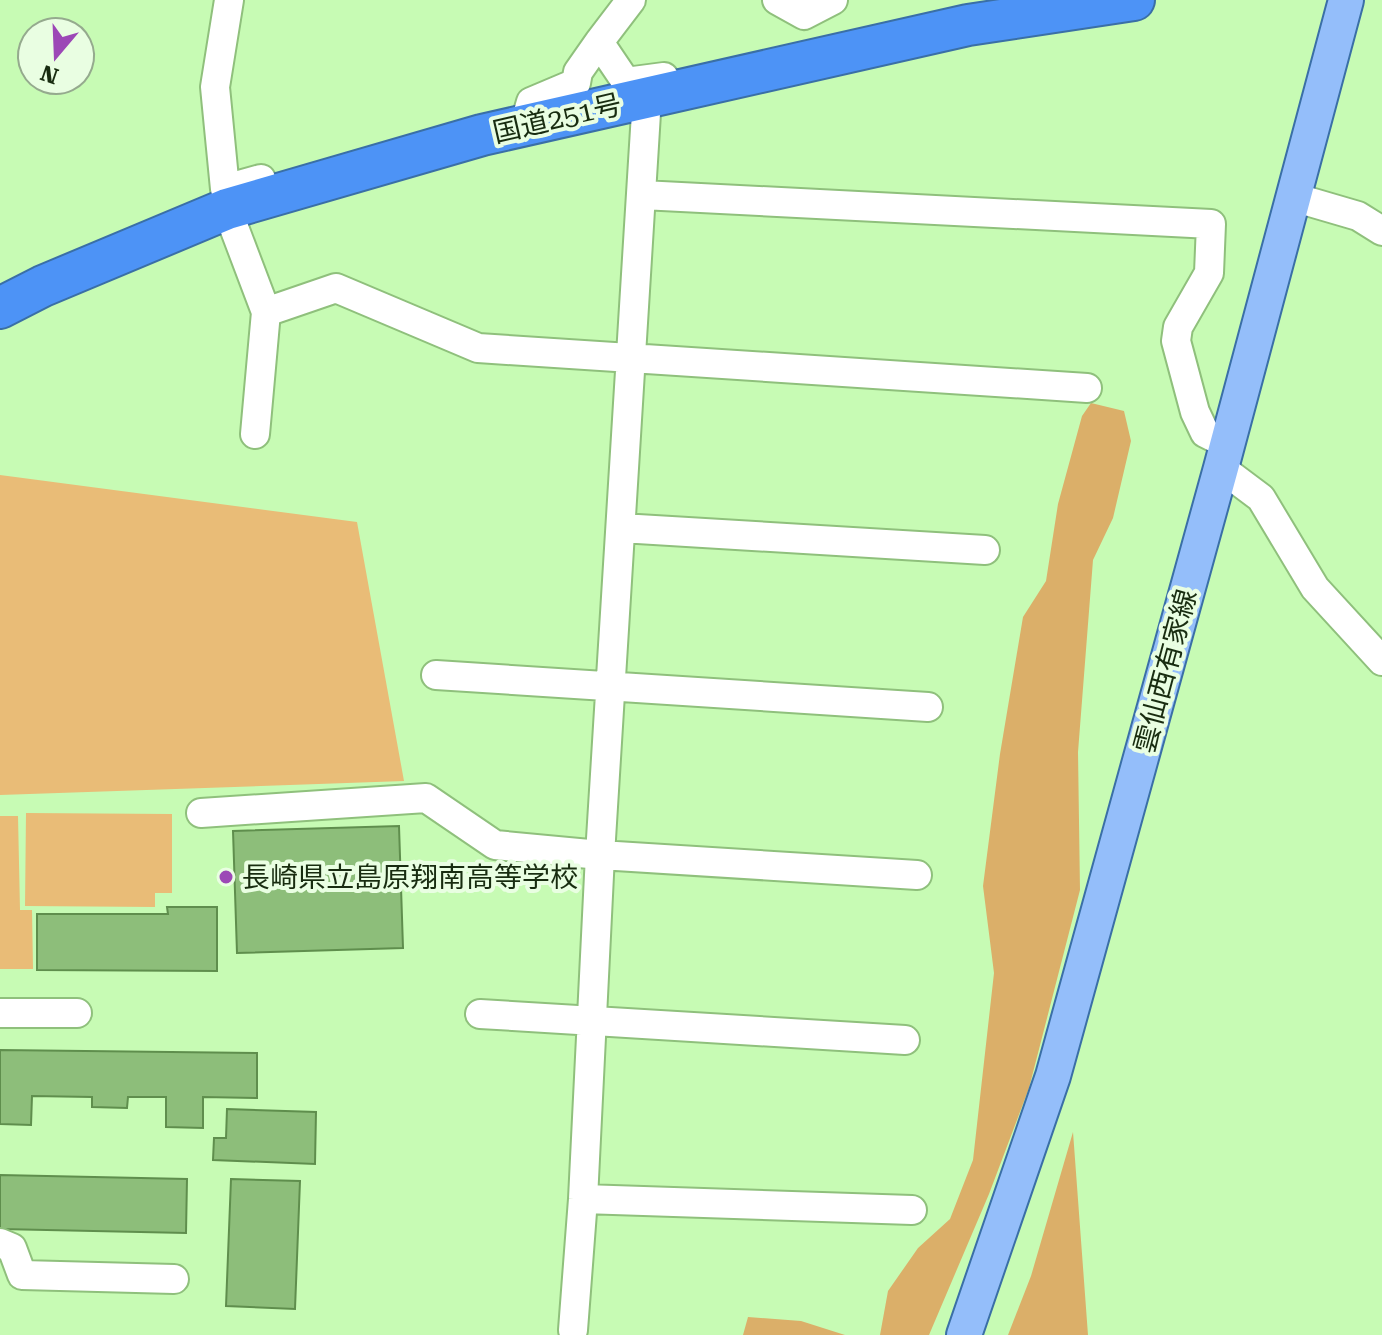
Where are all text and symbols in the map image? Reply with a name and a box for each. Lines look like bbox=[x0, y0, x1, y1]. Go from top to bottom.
north arrow bbox=[16, 16, 96, 96]
text: N bbox=[38, 60, 62, 89]
street label: 国道251号 bbox=[490, 88, 625, 149]
street label: 雲仙西有家線 bbox=[1128, 586, 1203, 757]
place label: 長崎県立島原翔南高等学校 bbox=[242, 861, 578, 894]
marker: 長崎県立島原翔南高等学校 bbox=[217, 868, 235, 886]

